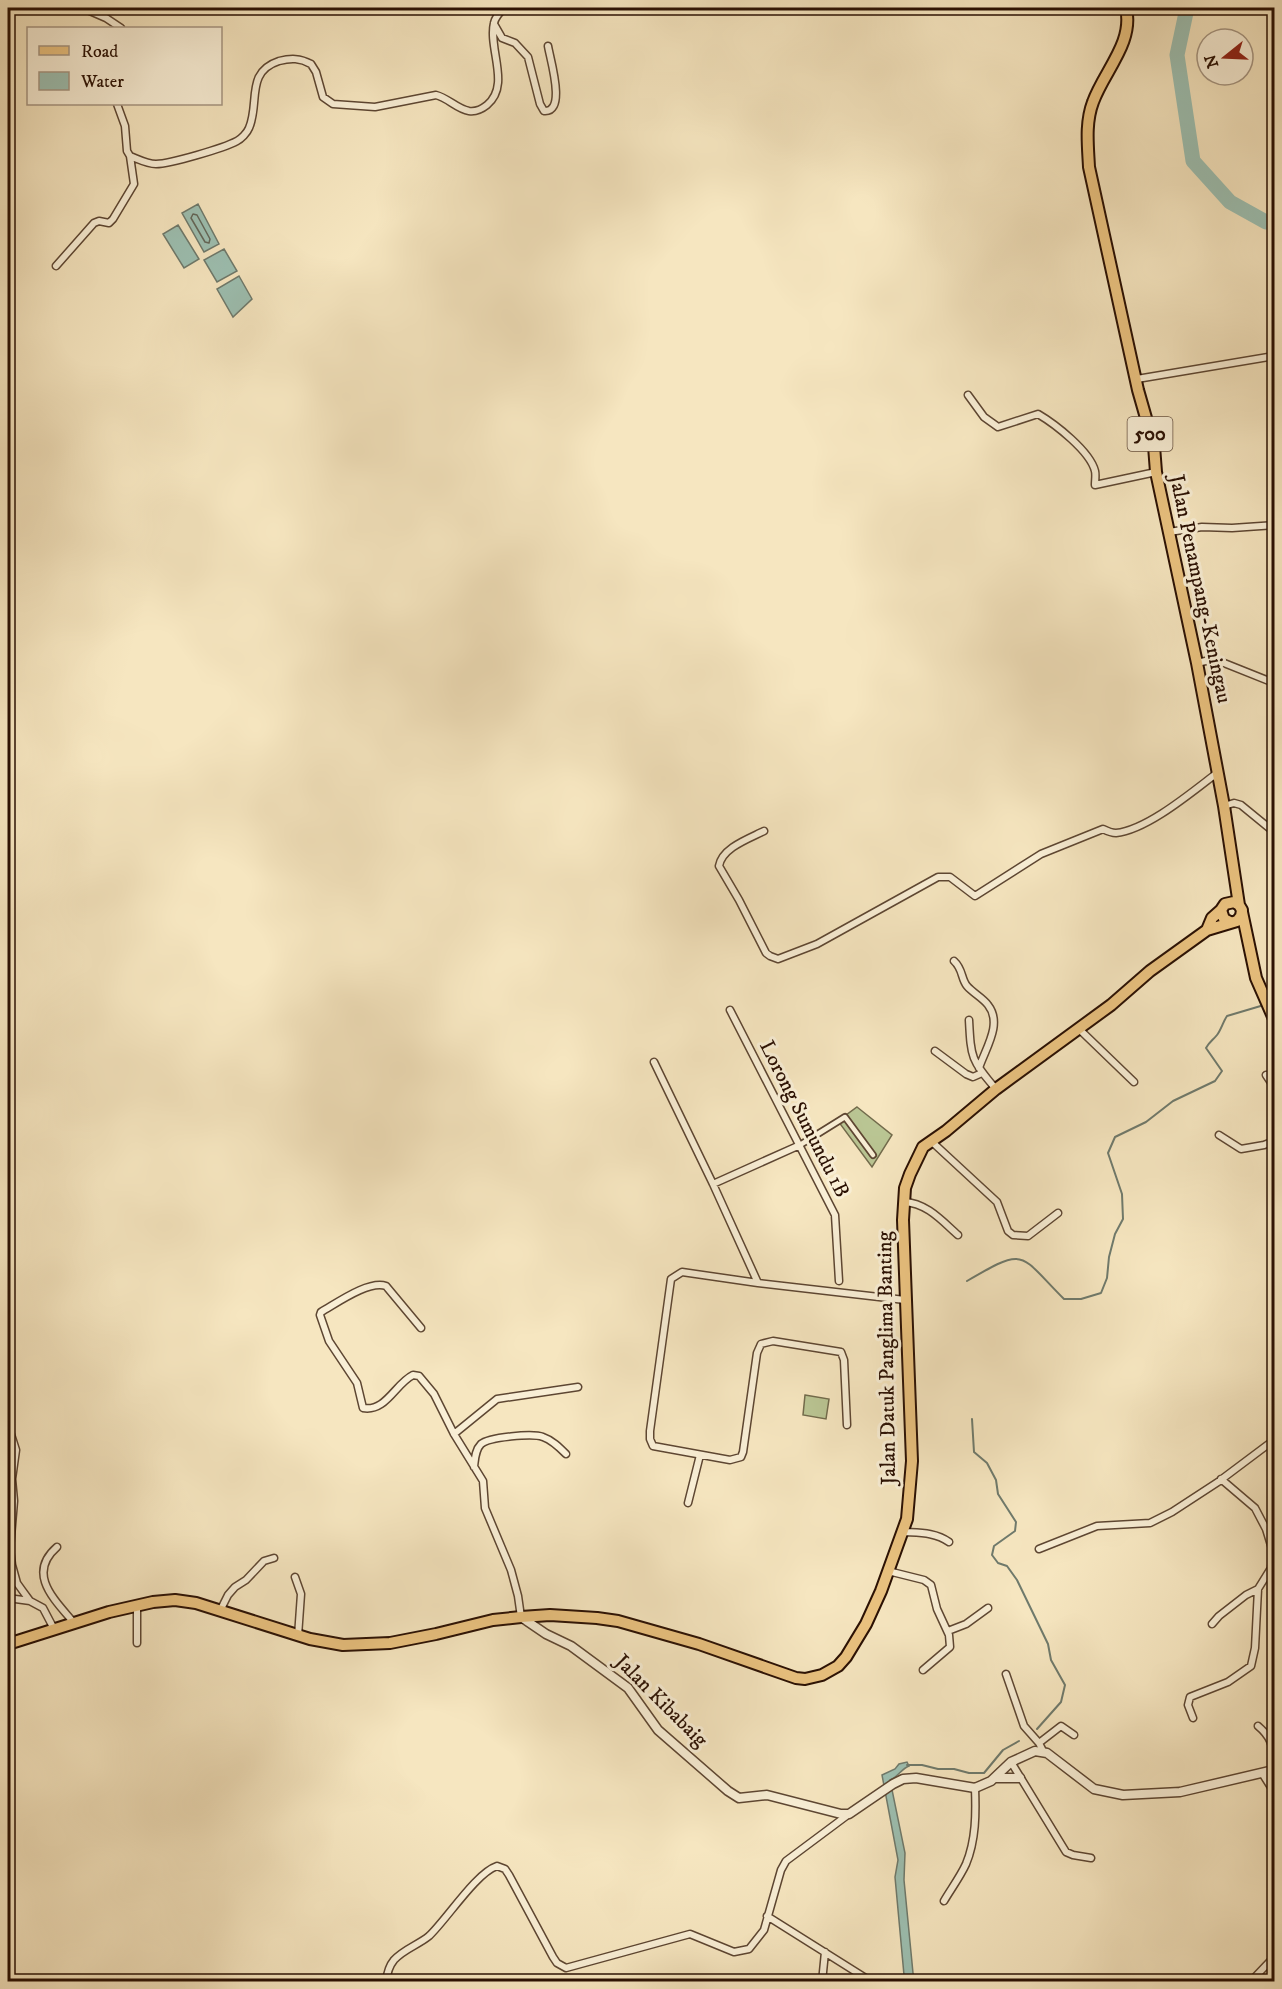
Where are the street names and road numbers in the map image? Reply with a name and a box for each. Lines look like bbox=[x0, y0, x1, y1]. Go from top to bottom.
road number: 500 bbox=[1128, 417, 1172, 451]
street label: Jalan Penampang-Keningau bbox=[1163, 470, 1237, 706]
street label: Lorong Sumundu 1B bbox=[753, 1036, 855, 1202]
street label: Jalan Datuk Panglima Banting bbox=[872, 1230, 902, 1487]
street label: Jalan Kibabaig bbox=[608, 1648, 713, 1753]

